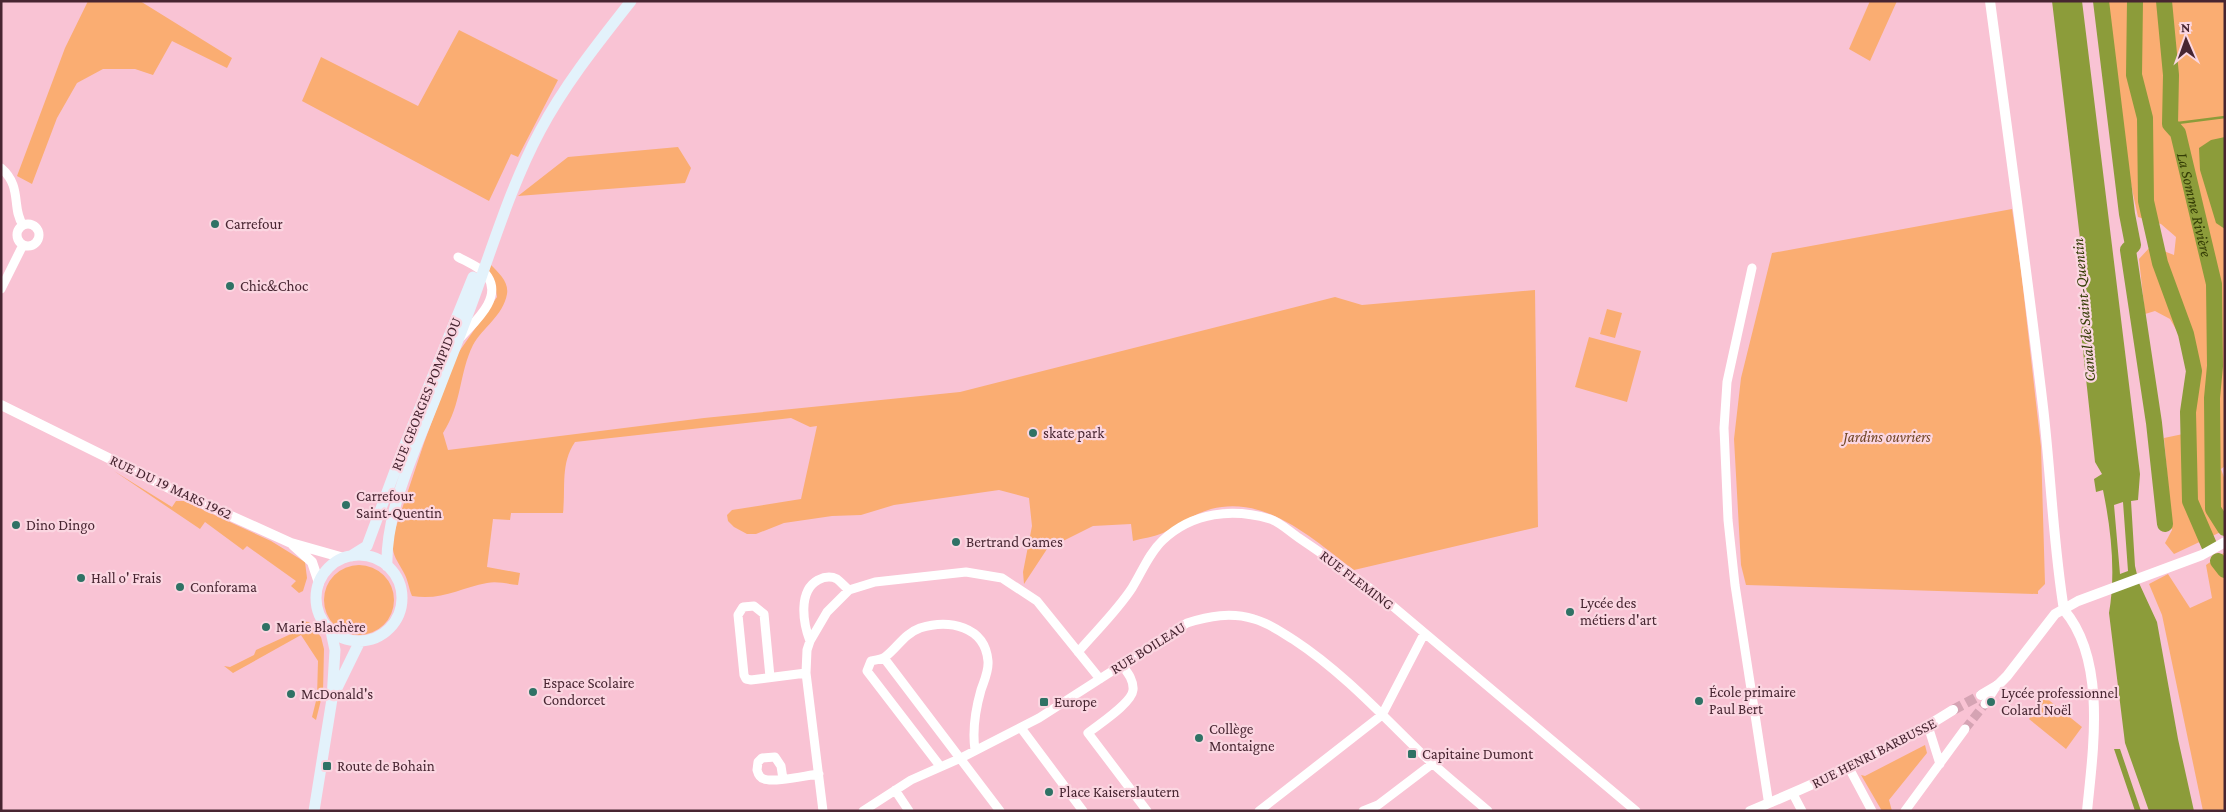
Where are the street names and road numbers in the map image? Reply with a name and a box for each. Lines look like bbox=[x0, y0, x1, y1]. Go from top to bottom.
street label: RUE GEORGES POMPIDOU bbox=[388, 315, 464, 473]
street label: RUE DU 19 MARS 1962 bbox=[107, 452, 235, 522]
street label: RUE FLEMING bbox=[1317, 547, 1397, 613]
street label: RUE BOILEAU bbox=[1108, 618, 1189, 677]
street label: RUE HENRI BARBUSSE bbox=[1809, 715, 1939, 791]

